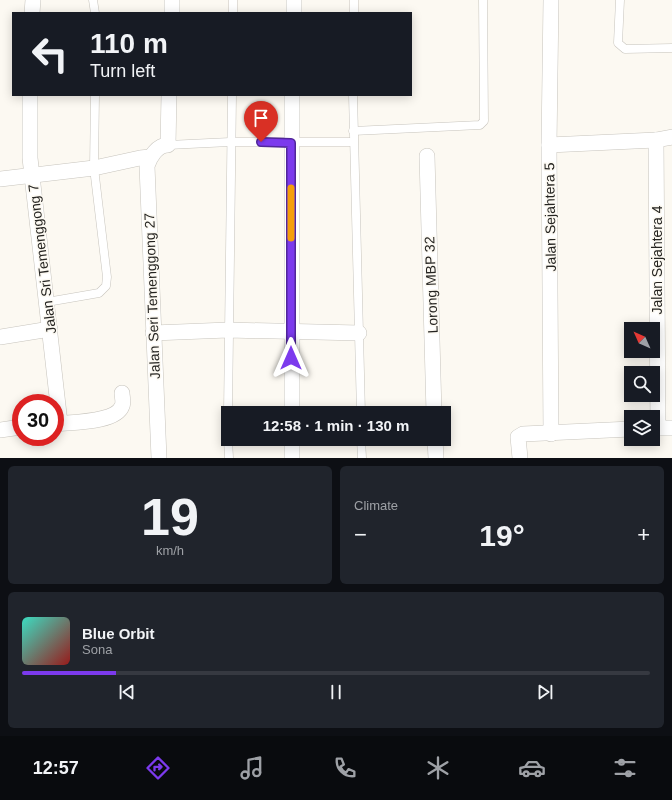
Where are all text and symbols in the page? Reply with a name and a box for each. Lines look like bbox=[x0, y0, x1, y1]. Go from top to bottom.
icon: left bbox=[24, 28, 76, 80]
text: 110 m bbox=[90, 28, 168, 59]
text: Turn left bbox=[90, 61, 155, 81]
pin bbox=[244, 101, 278, 142]
icon: arrive bbox=[250, 107, 272, 129]
street label: Jalan Sejahtera 5 bbox=[541, 162, 559, 272]
street label: Jalan Sri Temenggong 7 bbox=[25, 183, 59, 335]
street label: Jalan Sejahtera 4 bbox=[649, 205, 665, 314]
street label: Jalan Seri Temenggong 27 bbox=[141, 212, 163, 379]
street label: Lorong MBP 32 bbox=[421, 236, 441, 334]
north arrow bbox=[624, 322, 660, 358]
map controls bbox=[624, 322, 660, 446]
position arrow bbox=[270, 337, 312, 379]
button: search bbox=[624, 366, 660, 402]
speed limit sign: 30 bbox=[12, 394, 64, 446]
button: layers bbox=[624, 410, 660, 446]
text: 12:58 · 1 min · 130 m bbox=[263, 417, 409, 434]
text: 19 bbox=[141, 488, 199, 546]
text: Climate bbox=[354, 498, 398, 513]
text: 19° bbox=[479, 519, 525, 552]
text: − bbox=[354, 522, 367, 547]
text: + bbox=[637, 522, 650, 547]
text: km/h bbox=[156, 543, 184, 558]
text: Blue Orbit bbox=[82, 625, 155, 642]
text: Sona bbox=[82, 642, 112, 657]
icon: previous bbox=[116, 681, 138, 703]
icon: pause bbox=[325, 681, 347, 703]
icon: next bbox=[534, 681, 556, 703]
icon: directions bbox=[144, 754, 172, 782]
icon: music bbox=[238, 754, 266, 782]
icon: phone bbox=[331, 754, 359, 782]
icon: climate bbox=[424, 754, 452, 782]
icon: car bbox=[518, 754, 546, 782]
icon: filters bbox=[611, 754, 639, 782]
text: 12:57 bbox=[33, 758, 79, 778]

